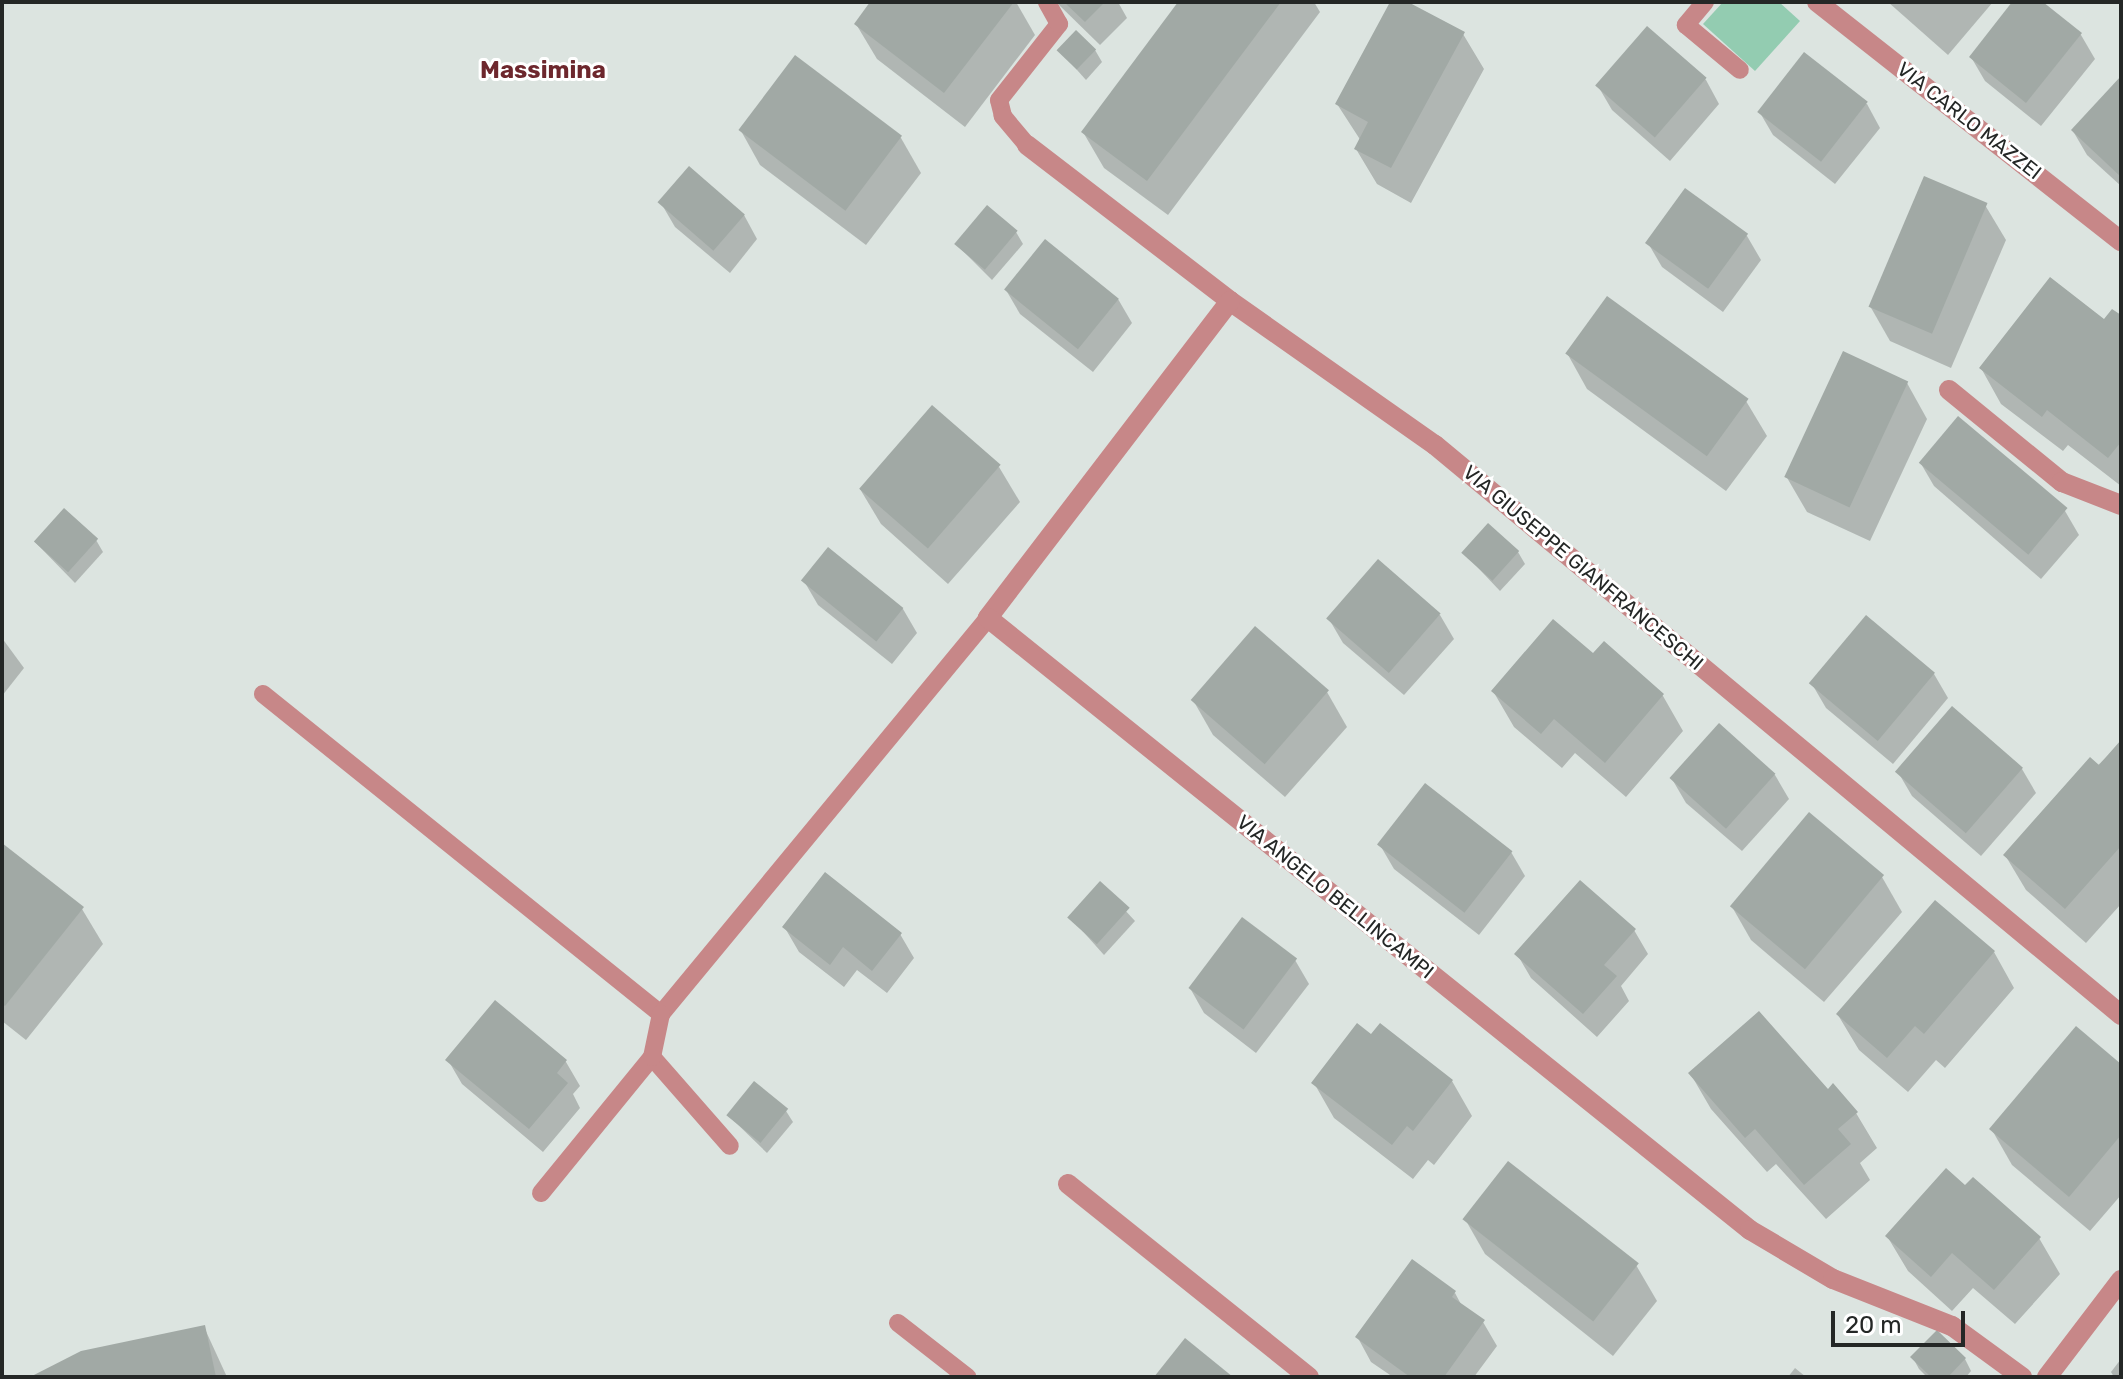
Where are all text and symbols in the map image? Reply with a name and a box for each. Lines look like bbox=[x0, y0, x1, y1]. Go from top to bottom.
district label: Massimina bbox=[480, 57, 606, 85]
street label: VIA CARLO MAZZEI bbox=[1892, 57, 2046, 185]
street label: VIA GIUSEPPE GIANFRANCESCHI bbox=[1458, 460, 1708, 676]
street label: VIA ANGELO BELLINCAMPI bbox=[1231, 810, 1439, 984]
scale bar bbox=[1835, 1295, 1969, 1345]
text: 20 m bbox=[1845, 1311, 1902, 1339]

